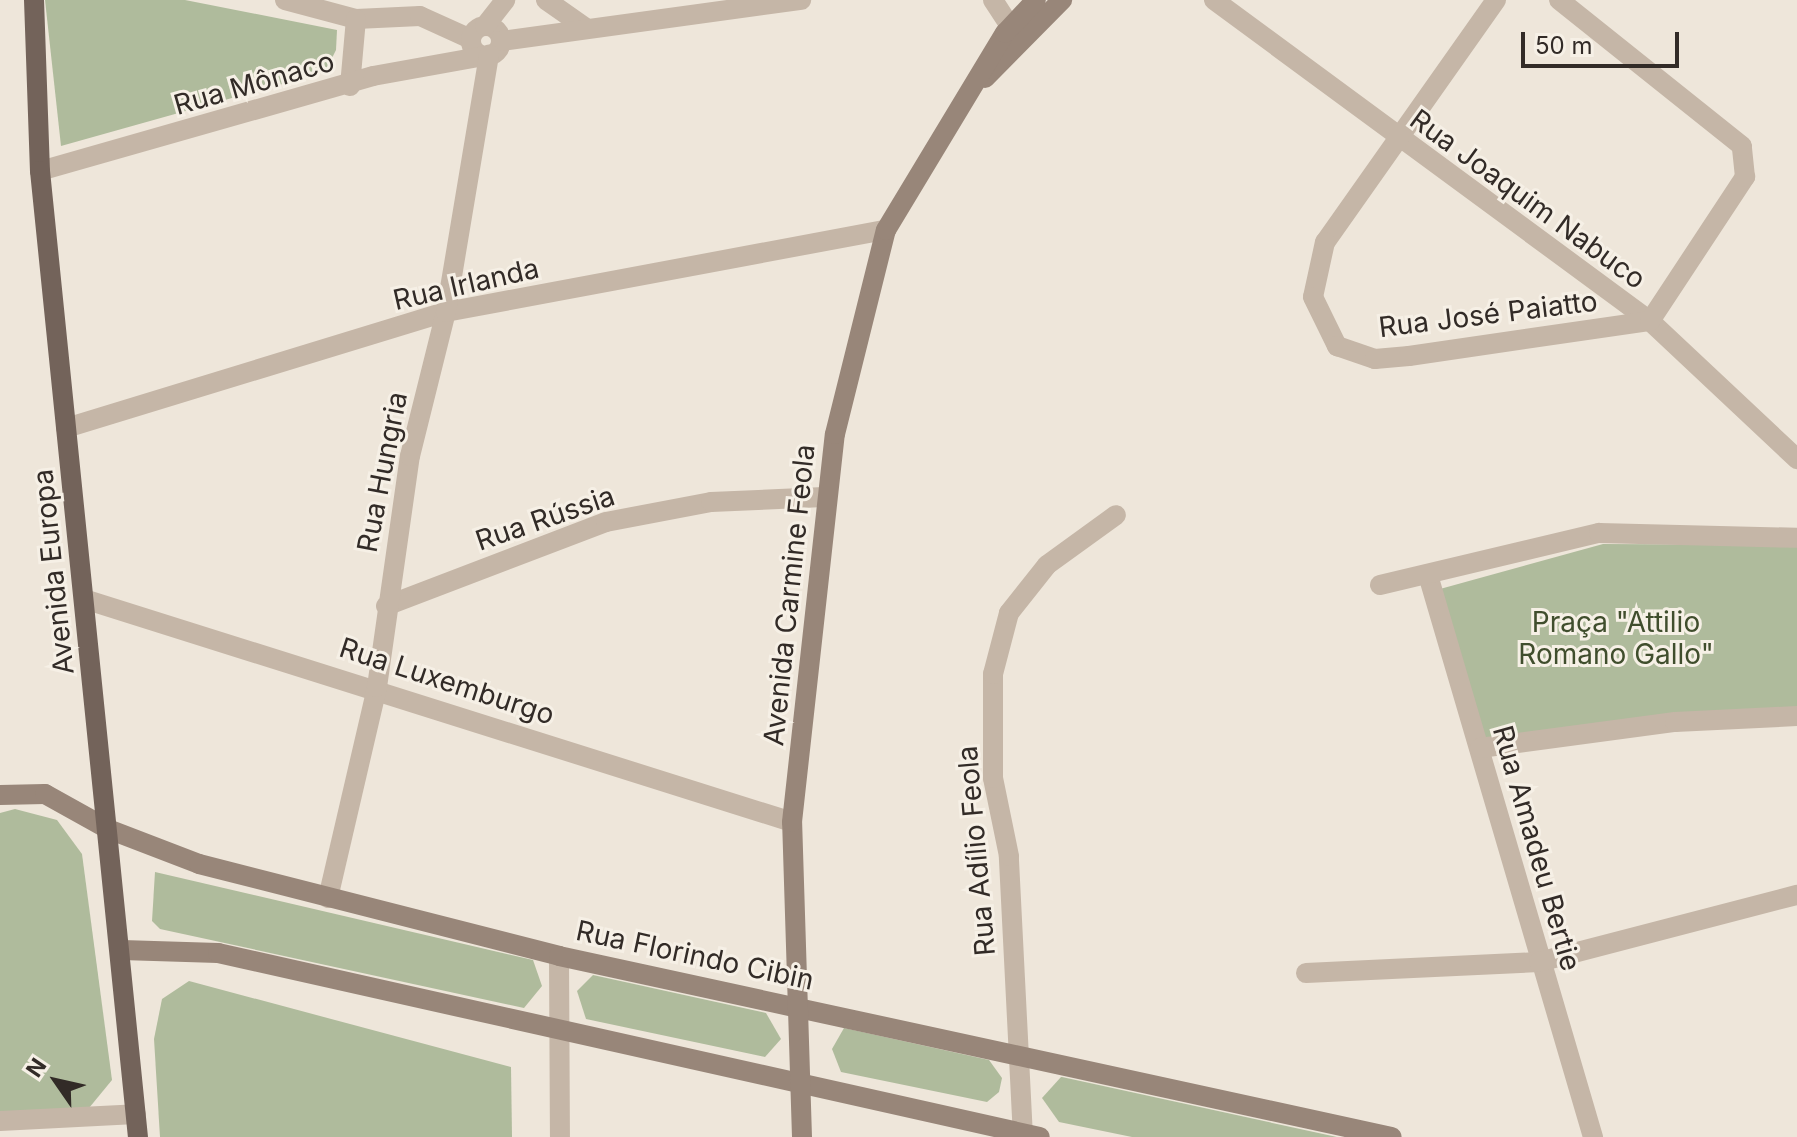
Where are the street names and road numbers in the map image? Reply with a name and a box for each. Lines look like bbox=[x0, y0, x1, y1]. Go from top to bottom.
street label: Rua Mônaco bbox=[170, 44, 338, 122]
street label: Rua Joaquim Nabuco bbox=[1404, 102, 1652, 296]
street label: Rua Irlanda bbox=[390, 251, 542, 317]
street label: Rua José Paiatto bbox=[1377, 284, 1599, 344]
street label: Rua Hungria bbox=[350, 389, 414, 555]
street label: Avenida Carmine Feola bbox=[756, 442, 822, 748]
street label: Avenida Europa bbox=[26, 468, 80, 676]
street label: Rua Rússia bbox=[471, 479, 619, 557]
street label: Rua Luxemburgo bbox=[335, 630, 559, 732]
street label: Rua Amadeu Bertie bbox=[1486, 722, 1588, 974]
street label: Rua Adílio Feola bbox=[950, 745, 1002, 957]
street label: Rua Florindo Cibin bbox=[573, 913, 817, 997]

